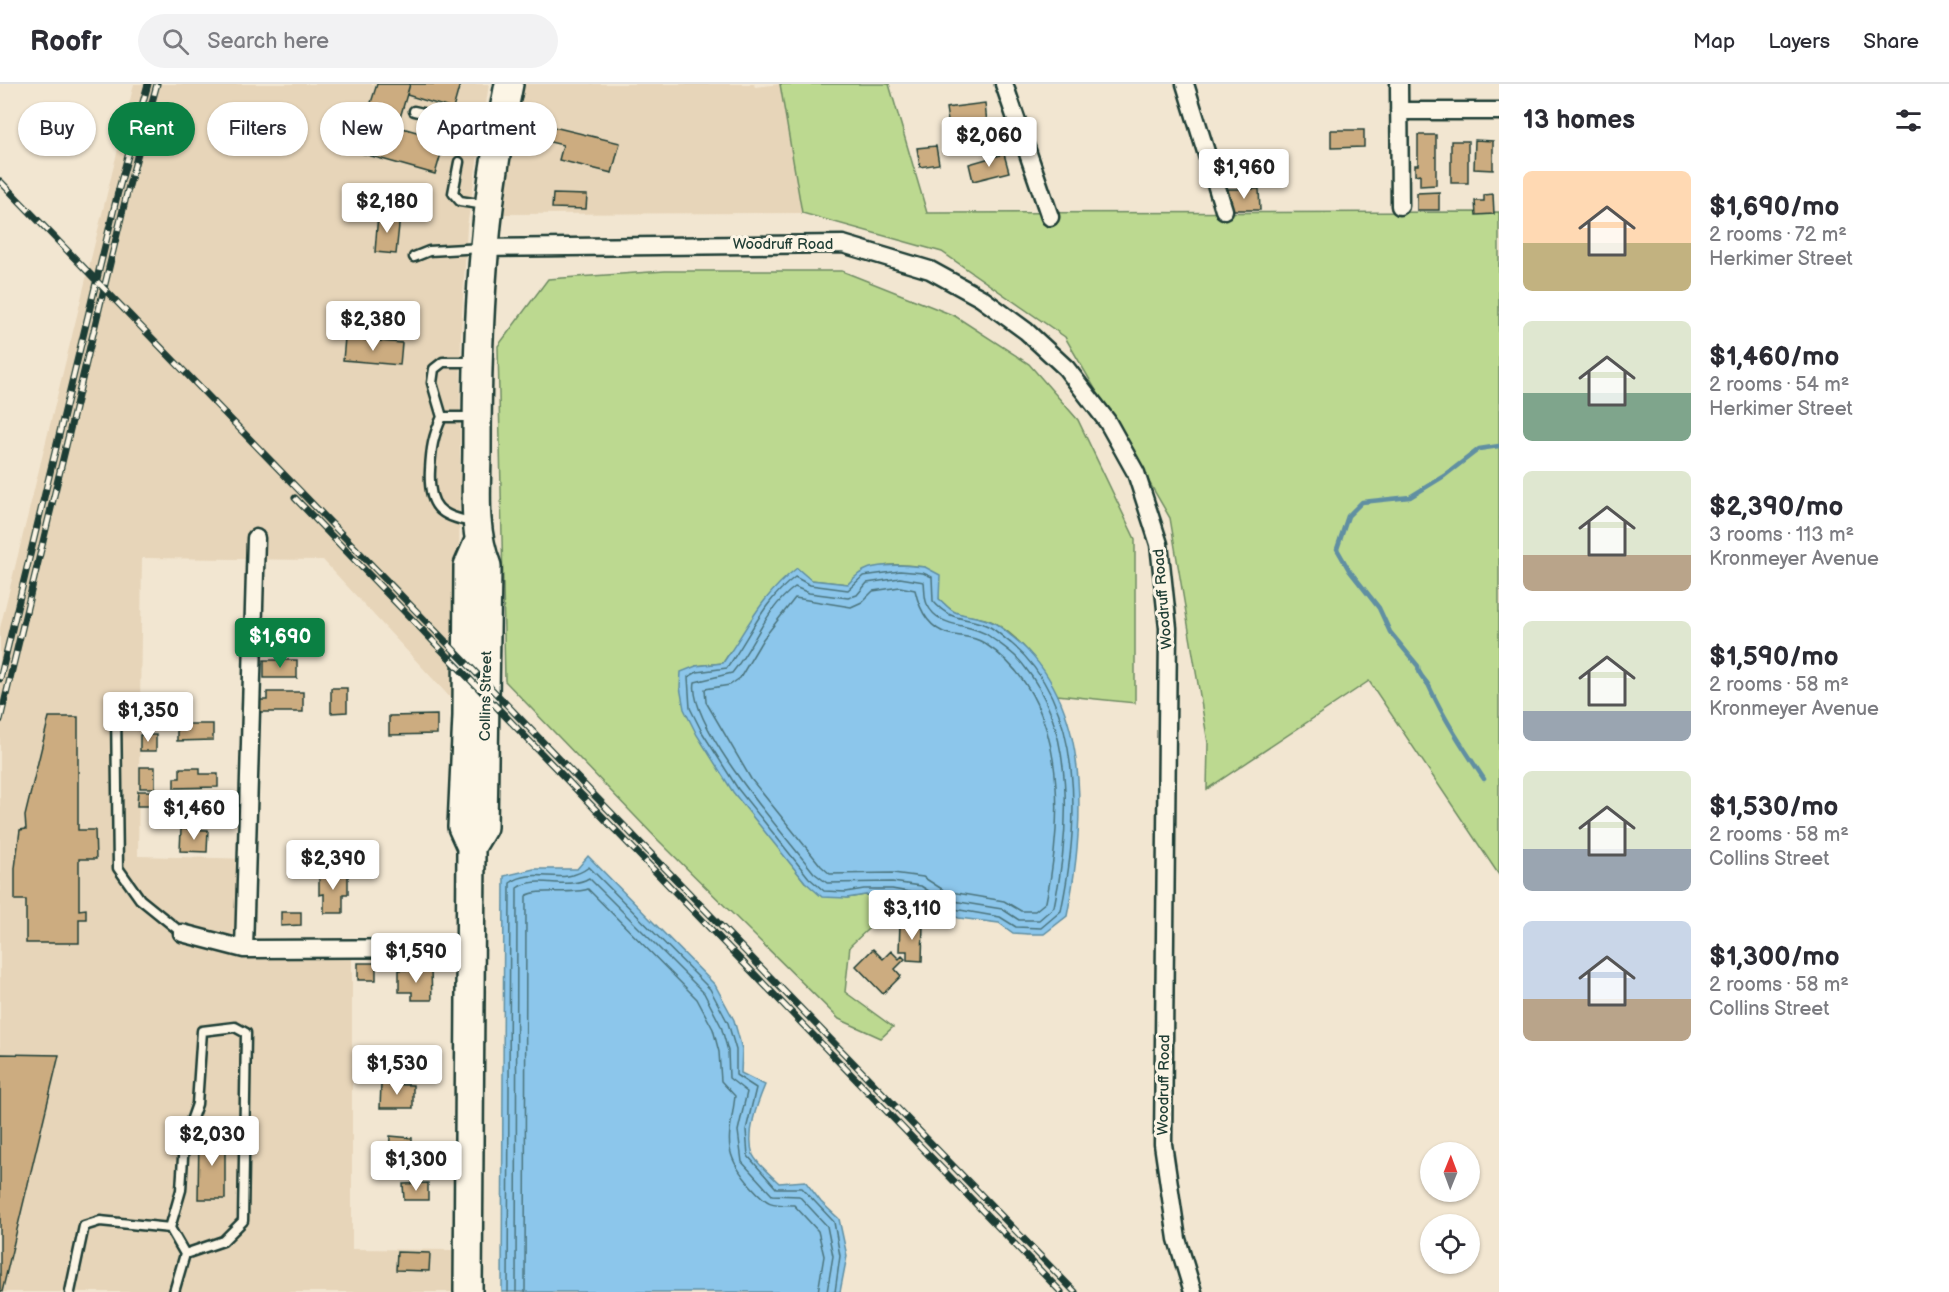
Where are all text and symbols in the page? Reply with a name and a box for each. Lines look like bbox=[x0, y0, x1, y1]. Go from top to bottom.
search box bbox=[138, 14, 558, 68]
text: Roofr bbox=[30, 25, 102, 58]
icon: search bbox=[159, 25, 192, 58]
text: Search here bbox=[207, 28, 329, 55]
text: Map bbox=[1693, 29, 1735, 54]
text: Layers bbox=[1768, 29, 1830, 54]
text: Share bbox=[1863, 29, 1919, 54]
chip: Buy bbox=[18, 102, 96, 156]
chip: Rent bbox=[108, 102, 195, 156]
chip: Filters bbox=[207, 102, 308, 156]
chip: New bbox=[320, 102, 404, 156]
chip: Apartment bbox=[416, 102, 557, 156]
icon: filters bbox=[1892, 104, 1925, 137]
text: 13 homes bbox=[1523, 105, 1635, 136]
pin: $2,060 bbox=[940, 117, 1038, 168]
text: $2,060 bbox=[956, 124, 1022, 148]
pin: $1,960 bbox=[1195, 149, 1293, 200]
text: $1,960 bbox=[1213, 156, 1275, 180]
pin: $2,180 bbox=[338, 183, 436, 234]
text: $2,180 bbox=[356, 190, 418, 214]
text: $1,690/mo bbox=[1709, 192, 1839, 223]
icon: home bbox=[1571, 195, 1643, 267]
text: 2 rooms · 72 m² bbox=[1709, 223, 1847, 247]
street label: Woodruff Road bbox=[733, 235, 833, 254]
text: Herkimer Street bbox=[1709, 247, 1853, 271]
pin: $2,380 bbox=[324, 301, 422, 352]
text: $2,380 bbox=[340, 308, 406, 332]
text: $1,460/mo bbox=[1709, 342, 1839, 373]
icon: home bbox=[1571, 345, 1643, 417]
text: 2 rooms · 54 m² bbox=[1709, 373, 1849, 397]
text: Herkimer Street bbox=[1709, 397, 1853, 421]
text: $2,390/mo bbox=[1709, 492, 1843, 523]
icon: home bbox=[1571, 495, 1643, 567]
text: 3 rooms · 113 m² bbox=[1709, 523, 1854, 547]
text: Kronmeyer Avenue bbox=[1709, 547, 1879, 571]
street label: Woodruff Road bbox=[1149, 548, 1177, 650]
pin: $1,690 bbox=[231, 618, 329, 669]
text: $1,690 bbox=[249, 625, 311, 649]
text: $1,590/mo bbox=[1709, 642, 1838, 673]
icon: home bbox=[1571, 645, 1643, 717]
street label: Collins Street bbox=[476, 650, 496, 741]
text: 2 rooms · 58 m² bbox=[1709, 673, 1849, 697]
pin: $1,350 bbox=[99, 692, 197, 743]
text: Kronmeyer Avenue bbox=[1709, 697, 1879, 721]
text: $1,350 bbox=[117, 699, 179, 723]
pin: $1,460 bbox=[145, 790, 243, 841]
text: $1,530/mo bbox=[1709, 792, 1838, 823]
icon: home bbox=[1571, 795, 1643, 867]
text: $1,460 bbox=[163, 797, 225, 821]
text: 2 rooms · 58 m² bbox=[1709, 823, 1849, 847]
pin: $2,390 bbox=[284, 840, 382, 891]
text: $2,390 bbox=[300, 847, 366, 871]
text: Collins Street bbox=[1709, 847, 1829, 871]
pin: $3,110 bbox=[863, 890, 961, 941]
text: $3,110 bbox=[883, 897, 941, 921]
pin: $1,590 bbox=[367, 933, 465, 984]
text: $1,590 bbox=[385, 940, 447, 964]
text: $1,300/mo bbox=[1709, 942, 1840, 973]
icon: home bbox=[1571, 945, 1643, 1017]
text: 2 rooms · 58 m² bbox=[1709, 973, 1849, 997]
text: Collins Street bbox=[1709, 997, 1829, 1021]
street label: Woodruff Road bbox=[1154, 1034, 1174, 1136]
pin: $1,530 bbox=[348, 1045, 446, 1096]
text: $1,530 bbox=[366, 1052, 428, 1076]
pin: $2,030 bbox=[163, 1116, 261, 1167]
text: $2,030 bbox=[179, 1123, 245, 1147]
pin: $1,300 bbox=[367, 1141, 465, 1192]
north arrow bbox=[1420, 1142, 1480, 1202]
map controls bbox=[1420, 1142, 1480, 1274]
text: $1,300 bbox=[385, 1148, 447, 1172]
button: locate bbox=[1420, 1214, 1480, 1274]

